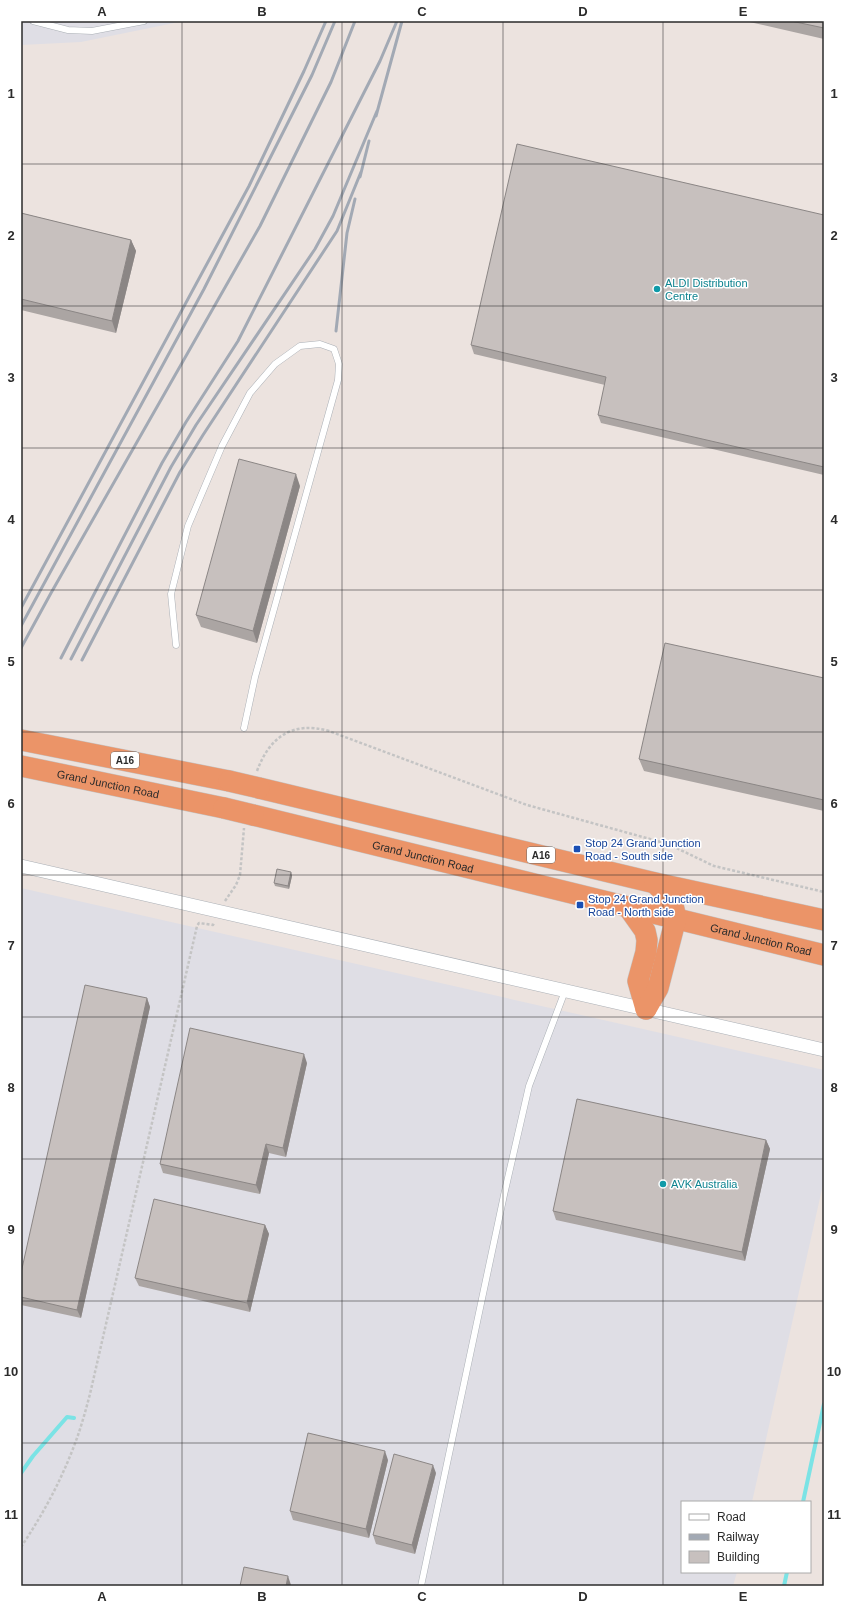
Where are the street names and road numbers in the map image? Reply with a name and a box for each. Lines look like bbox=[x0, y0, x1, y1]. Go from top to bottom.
road number: A16 bbox=[111, 752, 139, 768]
street label: Grand Junction Road bbox=[56, 768, 160, 800]
street label: Grand Junction Road bbox=[371, 838, 475, 875]
road number: A16 bbox=[527, 847, 555, 863]
street label: Grand Junction Road bbox=[709, 921, 813, 958]

